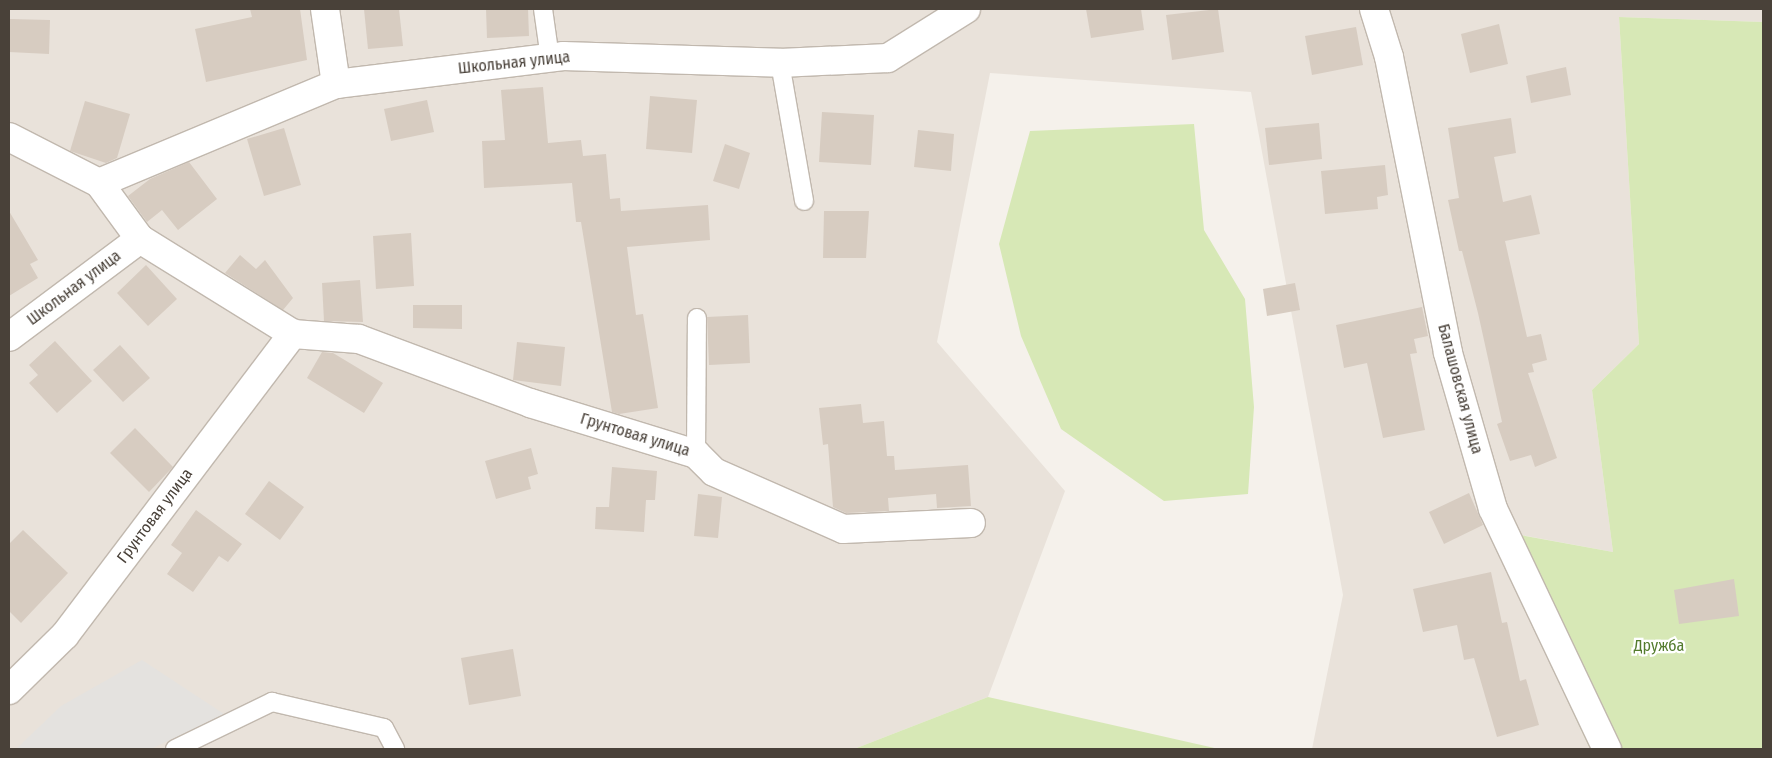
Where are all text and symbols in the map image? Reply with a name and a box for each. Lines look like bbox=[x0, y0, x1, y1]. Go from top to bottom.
street label: Школьная улица bbox=[457, 48, 571, 78]
street label: Школьная улица bbox=[23, 246, 125, 330]
street label: Балашовская улица bbox=[1433, 322, 1487, 456]
street label: Грунтовая улица bbox=[578, 409, 692, 461]
street label: Грунтовая улица bbox=[113, 465, 197, 567]
park label: Дружба bbox=[1634, 636, 1684, 656]

